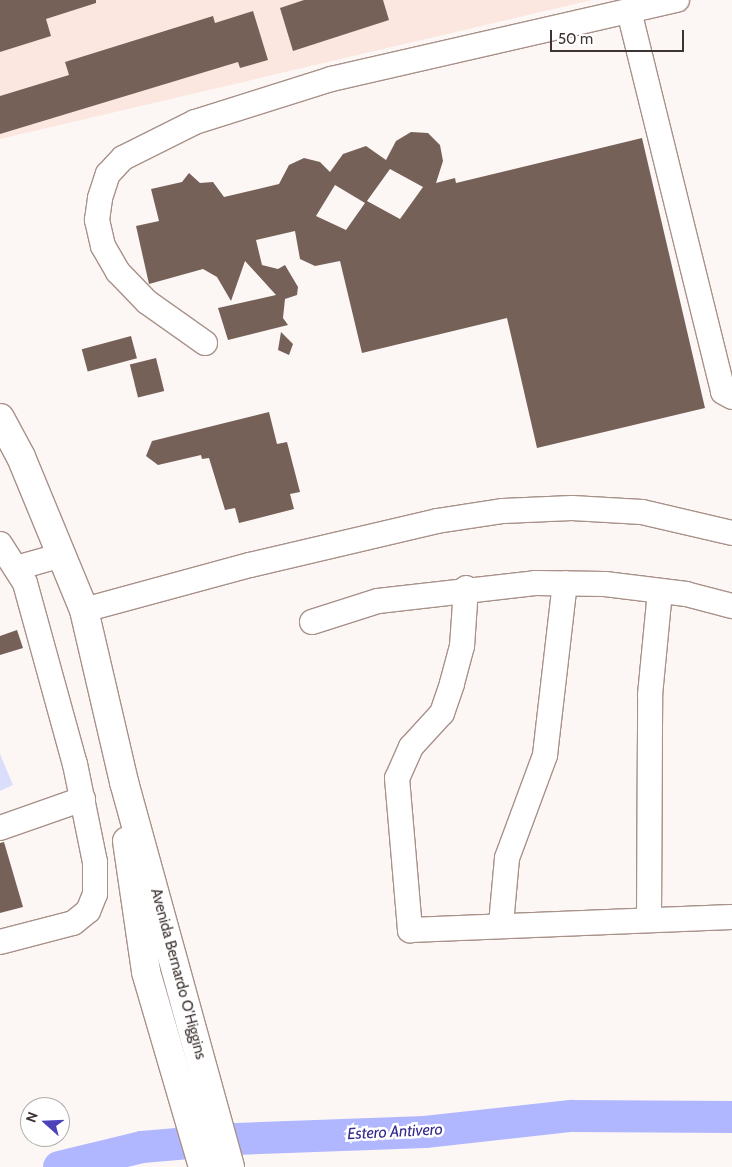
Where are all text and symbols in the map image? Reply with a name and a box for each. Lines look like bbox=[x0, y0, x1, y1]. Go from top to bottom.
scale bar bbox=[552, 20, 686, 52]
text: 50 m bbox=[558, 30, 593, 48]
street label: Avenida Bernardo O'Higgins bbox=[146, 887, 210, 1061]
north arrow bbox=[20, 1097, 70, 1147]
text: N bbox=[22, 1109, 42, 1125]
water label: Estero Antivero bbox=[347, 1120, 443, 1144]

